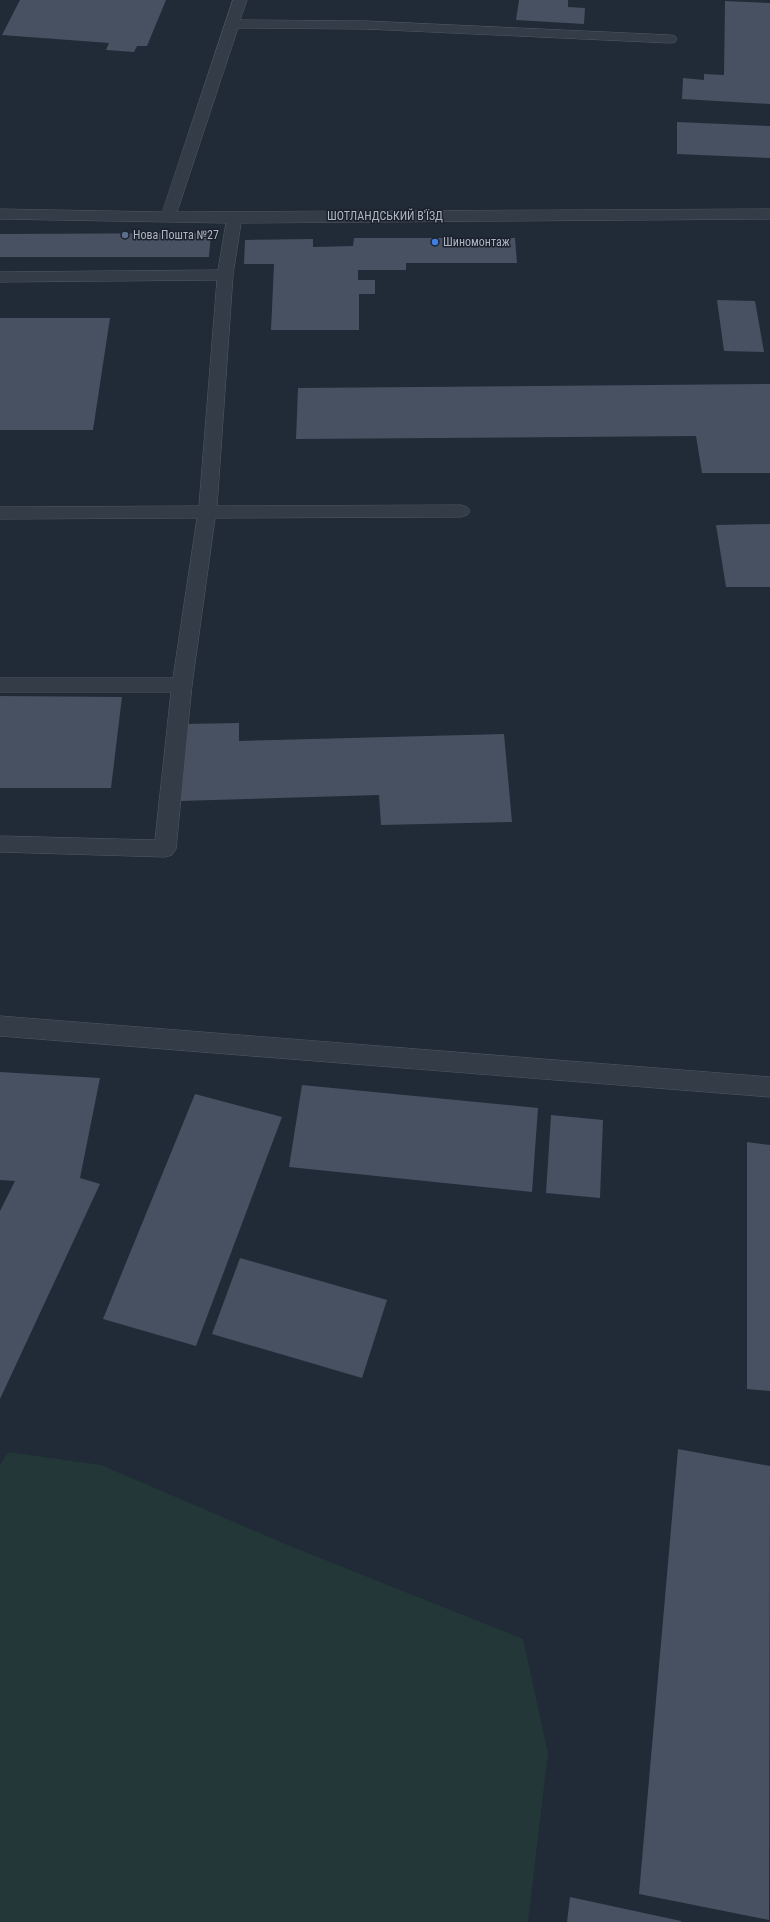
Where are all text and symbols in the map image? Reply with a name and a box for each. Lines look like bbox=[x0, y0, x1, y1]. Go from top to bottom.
street label: ШОТЛАНДСЬКИЙ В'ЇЗД bbox=[327, 208, 443, 223]
place label: Нова Пошта №27 bbox=[133, 228, 219, 242]
marker: Нова Пошта №27 bbox=[120, 230, 130, 240]
place label: Шиномонтаж bbox=[443, 235, 510, 249]
marker: Шиномонтаж bbox=[430, 237, 440, 247]

